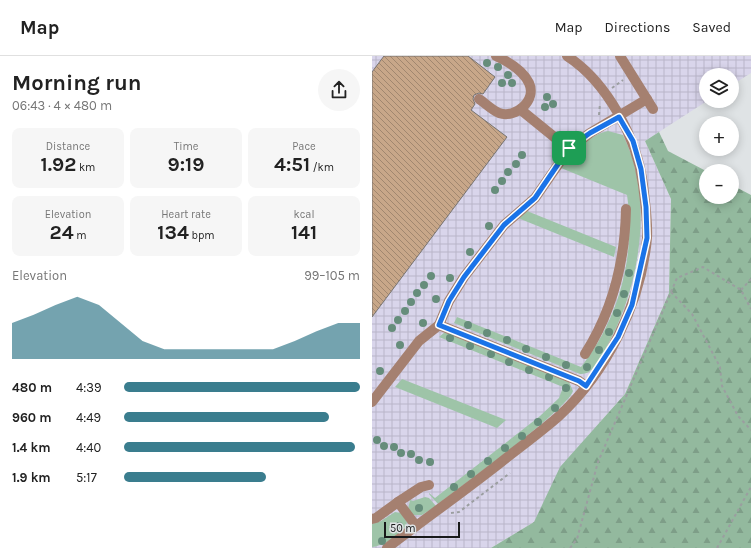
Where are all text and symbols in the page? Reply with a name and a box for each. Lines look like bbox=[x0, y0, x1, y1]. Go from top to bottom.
text: Map bbox=[20, 17, 59, 39]
text: Map bbox=[555, 19, 583, 36]
text: Directions bbox=[605, 19, 670, 36]
text: Saved bbox=[692, 19, 731, 36]
map controls bbox=[699, 68, 739, 204]
button: layers bbox=[699, 68, 739, 108]
button: share bbox=[318, 69, 360, 111]
text: Morning run bbox=[12, 70, 141, 96]
text: 06:43 · 4 × 480 m bbox=[12, 98, 112, 113]
button: + bbox=[699, 116, 739, 156]
pin bbox=[552, 131, 586, 165]
icon: arrive bbox=[558, 137, 580, 159]
text: Distance bbox=[46, 140, 90, 153]
text: Time bbox=[174, 140, 198, 153]
text: Pace bbox=[292, 140, 316, 153]
text: 1.92 bbox=[41, 153, 76, 176]
text: 9:19 bbox=[168, 153, 204, 176]
text: 4:51 bbox=[274, 153, 310, 176]
text: km bbox=[76, 161, 95, 174]
text: /km bbox=[310, 161, 334, 174]
button: − bbox=[699, 164, 739, 204]
text: Elevation bbox=[45, 208, 91, 221]
text: Heart rate bbox=[161, 208, 211, 221]
text: kcal bbox=[293, 208, 315, 221]
text: 24 bbox=[50, 221, 74, 244]
text: 134 bbox=[157, 221, 189, 244]
text: 141 bbox=[291, 221, 317, 244]
text: m bbox=[74, 229, 86, 242]
text: bpm bbox=[189, 229, 215, 242]
text: Elevation bbox=[12, 268, 67, 283]
text: 99–105 m bbox=[304, 268, 360, 283]
text: 480 m bbox=[12, 380, 52, 395]
text: 4:39 bbox=[76, 380, 101, 395]
text: 960 m bbox=[12, 410, 52, 425]
text: 4:49 bbox=[76, 410, 101, 425]
text: 1.4 km bbox=[12, 440, 50, 455]
text: 4:40 bbox=[76, 440, 101, 455]
text: 1.9 km bbox=[12, 470, 51, 485]
text: 5:17 bbox=[76, 470, 97, 485]
scale bar bbox=[384, 520, 460, 539]
text: 50 m bbox=[390, 522, 416, 535]

